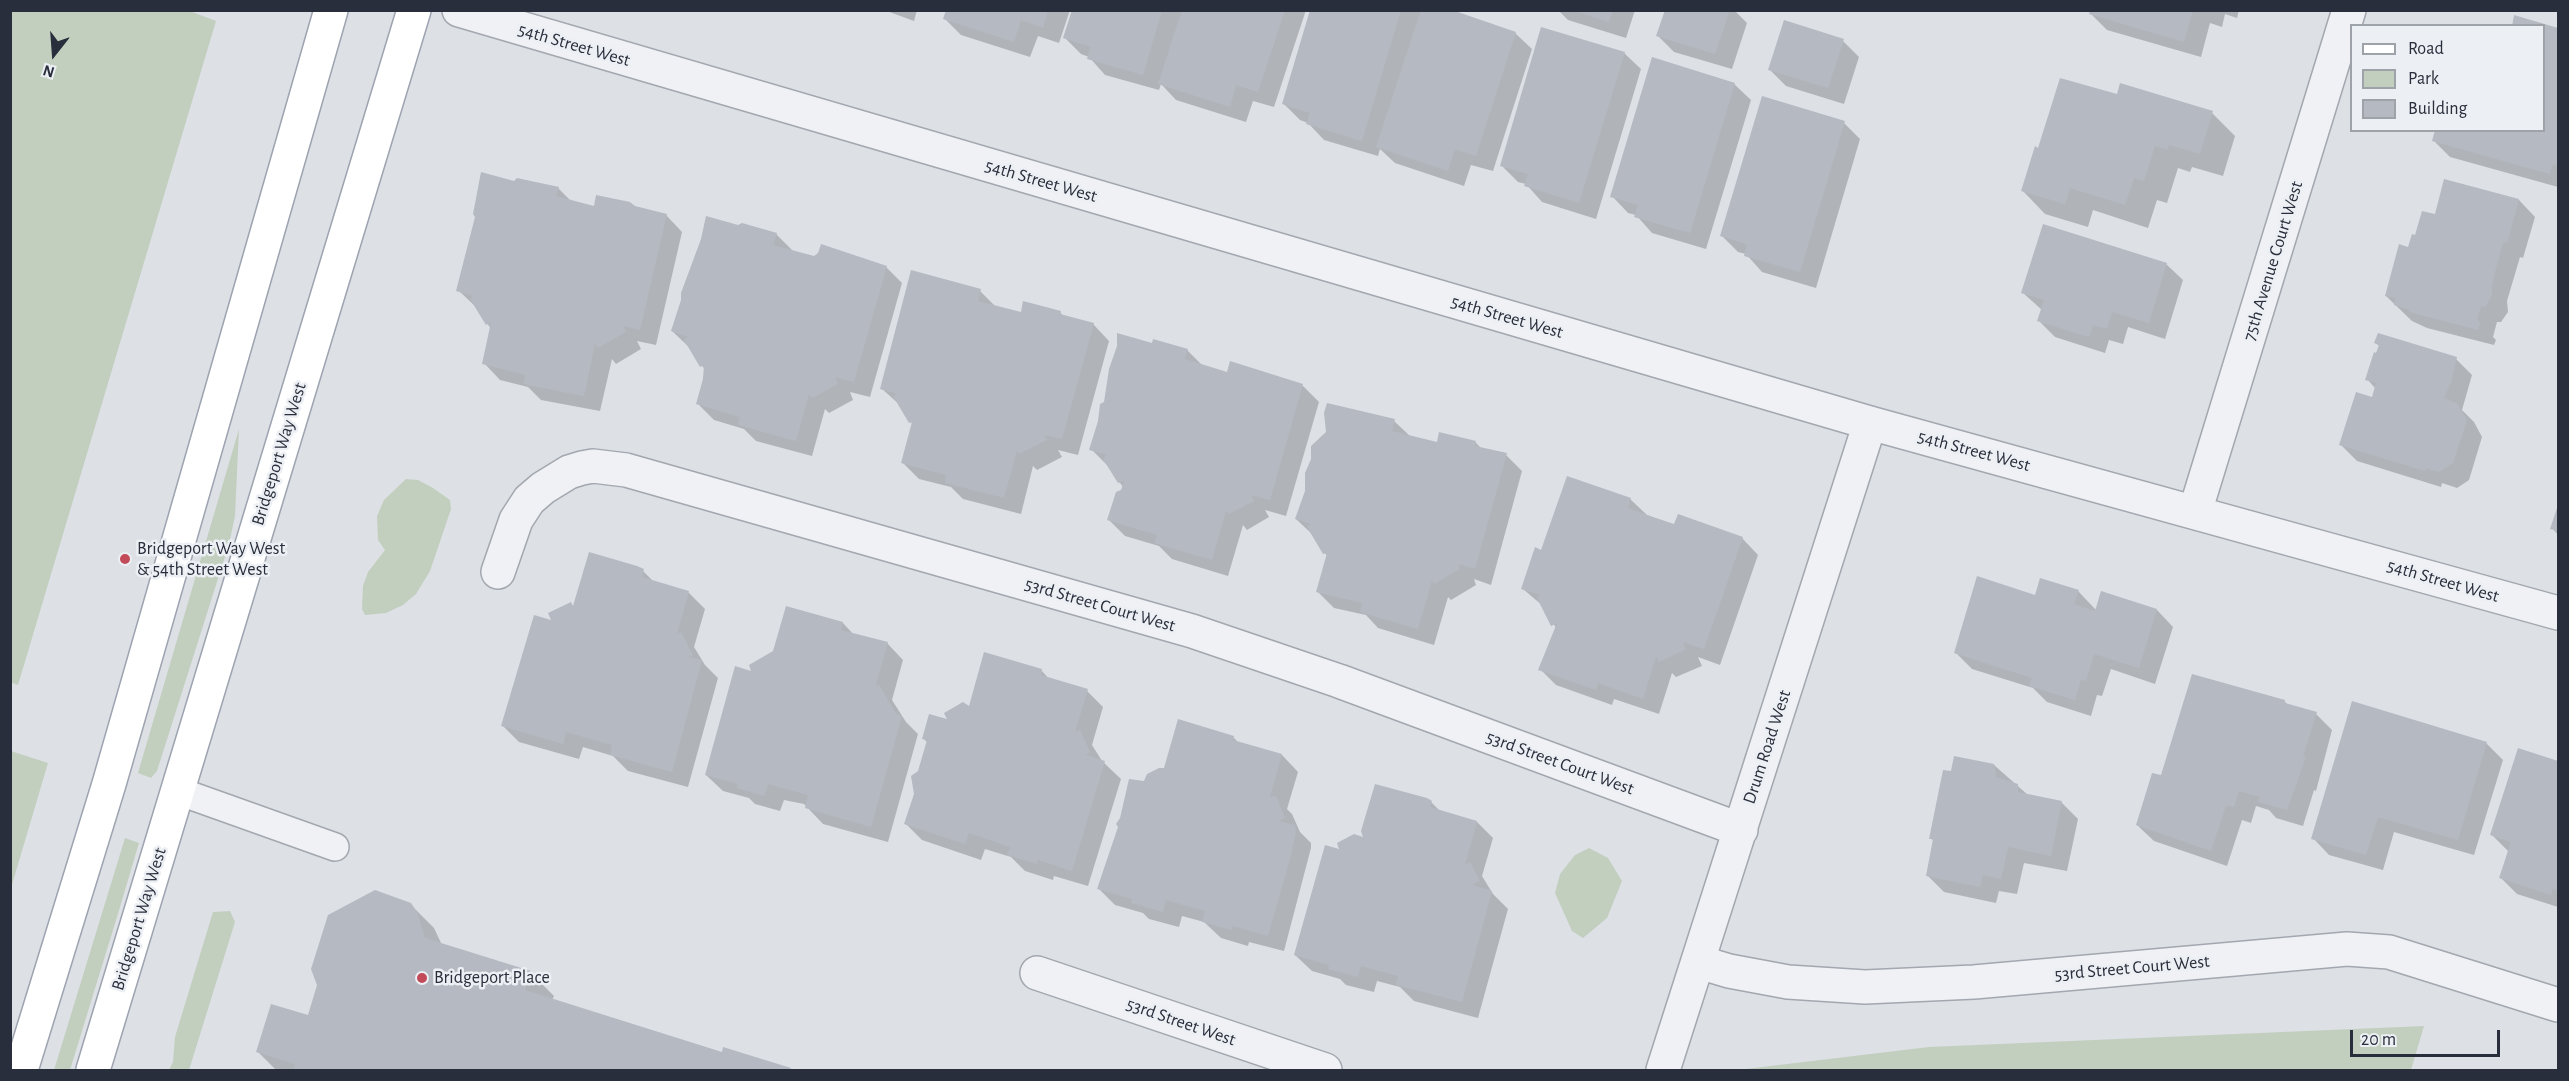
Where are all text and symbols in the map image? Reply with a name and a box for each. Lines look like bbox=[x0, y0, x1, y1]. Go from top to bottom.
street label: 54th Street West bbox=[515, 19, 633, 71]
north arrow bbox=[24, 24, 84, 84]
legend bbox=[2350, 24, 2545, 132]
text: Road bbox=[2408, 40, 2444, 58]
text: N bbox=[41, 62, 56, 80]
text: Park bbox=[2408, 70, 2439, 88]
text: Building bbox=[2408, 100, 2467, 118]
street label: 54th Street West bbox=[982, 155, 1100, 207]
street label: 75th Avenue Court West bbox=[2238, 179, 2308, 343]
street label: 54th Street West bbox=[1448, 291, 1566, 343]
street label: Bridgeport Way West bbox=[247, 380, 311, 528]
street label: 54th Street West bbox=[1915, 426, 2033, 476]
place label: Bridgeport Way West & 54th Street West bbox=[137, 538, 285, 580]
marker: Bridgeport Way West & 54th Street West bbox=[118, 552, 132, 566]
street label: 54th Street West bbox=[2384, 555, 2502, 607]
street label: 53rd Street Court West bbox=[1022, 573, 1178, 637]
street label: Drum Road West bbox=[1738, 687, 1796, 807]
street label: 53rd Street Court West bbox=[1483, 726, 1637, 800]
street label: Bridgeport Way West bbox=[107, 845, 171, 993]
street label: 53rd Street Court West bbox=[2053, 950, 2211, 986]
place label: Bridgeport Place bbox=[434, 967, 550, 989]
marker: Bridgeport Place bbox=[415, 971, 429, 985]
street label: 53rd Street West bbox=[1123, 993, 1239, 1051]
scale bar bbox=[2353, 1018, 2503, 1056]
text: 20 m bbox=[2361, 1031, 2396, 1049]

